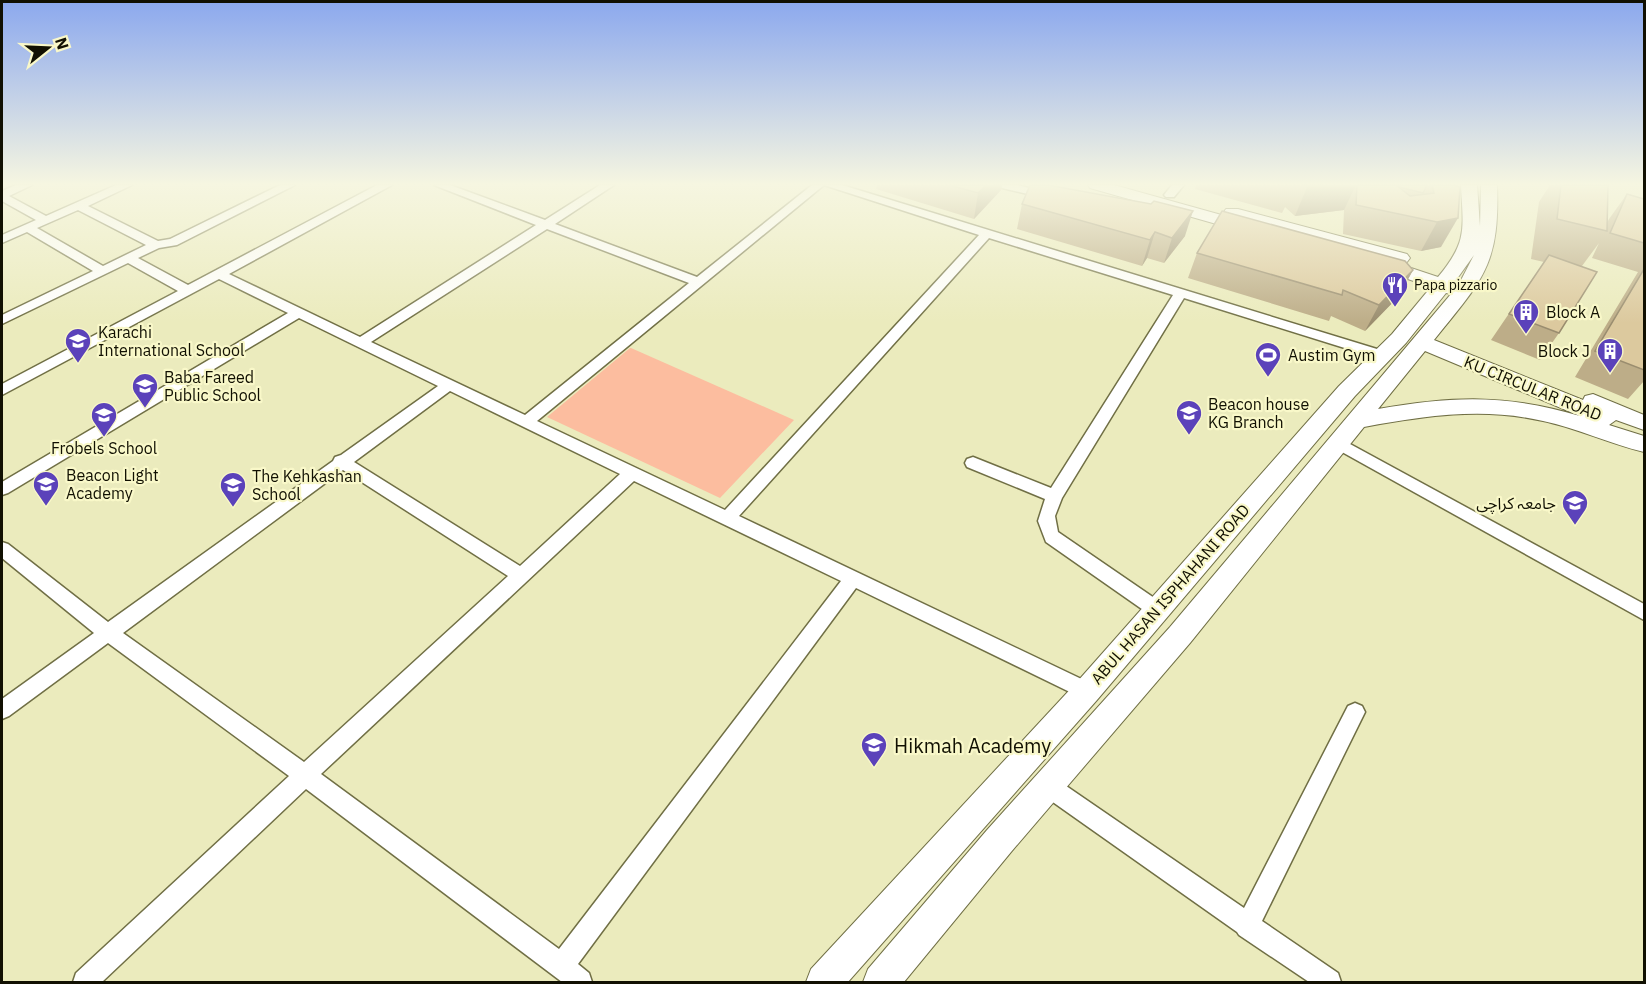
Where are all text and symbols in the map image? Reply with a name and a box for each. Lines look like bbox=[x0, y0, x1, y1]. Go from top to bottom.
north arrow bbox=[18, 18, 78, 78]
text: N bbox=[51, 35, 74, 52]
restaurant icon: Papa pizzario bbox=[1380, 270, 1410, 308]
place label: Papa pizzario bbox=[1414, 276, 1497, 294]
building icon: Block A bbox=[1511, 297, 1541, 335]
place label: Block A bbox=[1546, 302, 1600, 322]
place label: Karachi International School bbox=[98, 322, 244, 360]
school or university icon: Karachi International School bbox=[63, 326, 93, 364]
building icon: Block J bbox=[1595, 336, 1625, 374]
sports icon: Austim Gym bbox=[1253, 340, 1283, 378]
place label: Block J bbox=[1538, 341, 1590, 361]
place label: Austim Gym bbox=[1288, 345, 1375, 365]
street label: KU CIRCULAR ROAD bbox=[1461, 351, 1605, 425]
place label: Baba Fareed Public School bbox=[164, 367, 261, 405]
school or university icon: Baba Fareed Public School bbox=[130, 371, 160, 409]
place label: Beacon house KG Branch bbox=[1208, 394, 1309, 432]
school or university icon: Beacon house KG Branch bbox=[1174, 398, 1204, 436]
school or university icon: Frobels School bbox=[89, 400, 119, 438]
place label: Frobels School bbox=[51, 438, 157, 458]
place label: Beacon Light Academy bbox=[66, 465, 159, 503]
place label: The Kehkashan School bbox=[252, 466, 362, 504]
school or university icon: Beacon Light Academy bbox=[31, 469, 61, 507]
school or university icon: The Kehkashan School bbox=[218, 470, 248, 508]
school or university icon: جامعہ کراچی bbox=[1560, 488, 1590, 526]
place label: جامعہ کراچی bbox=[1476, 493, 1556, 514]
street label: ABUL HASAN ISPHAHANI ROAD bbox=[1086, 500, 1254, 688]
school or university icon: Hikmah Academy bbox=[859, 730, 889, 768]
place label: Hikmah Academy bbox=[894, 732, 1051, 759]

